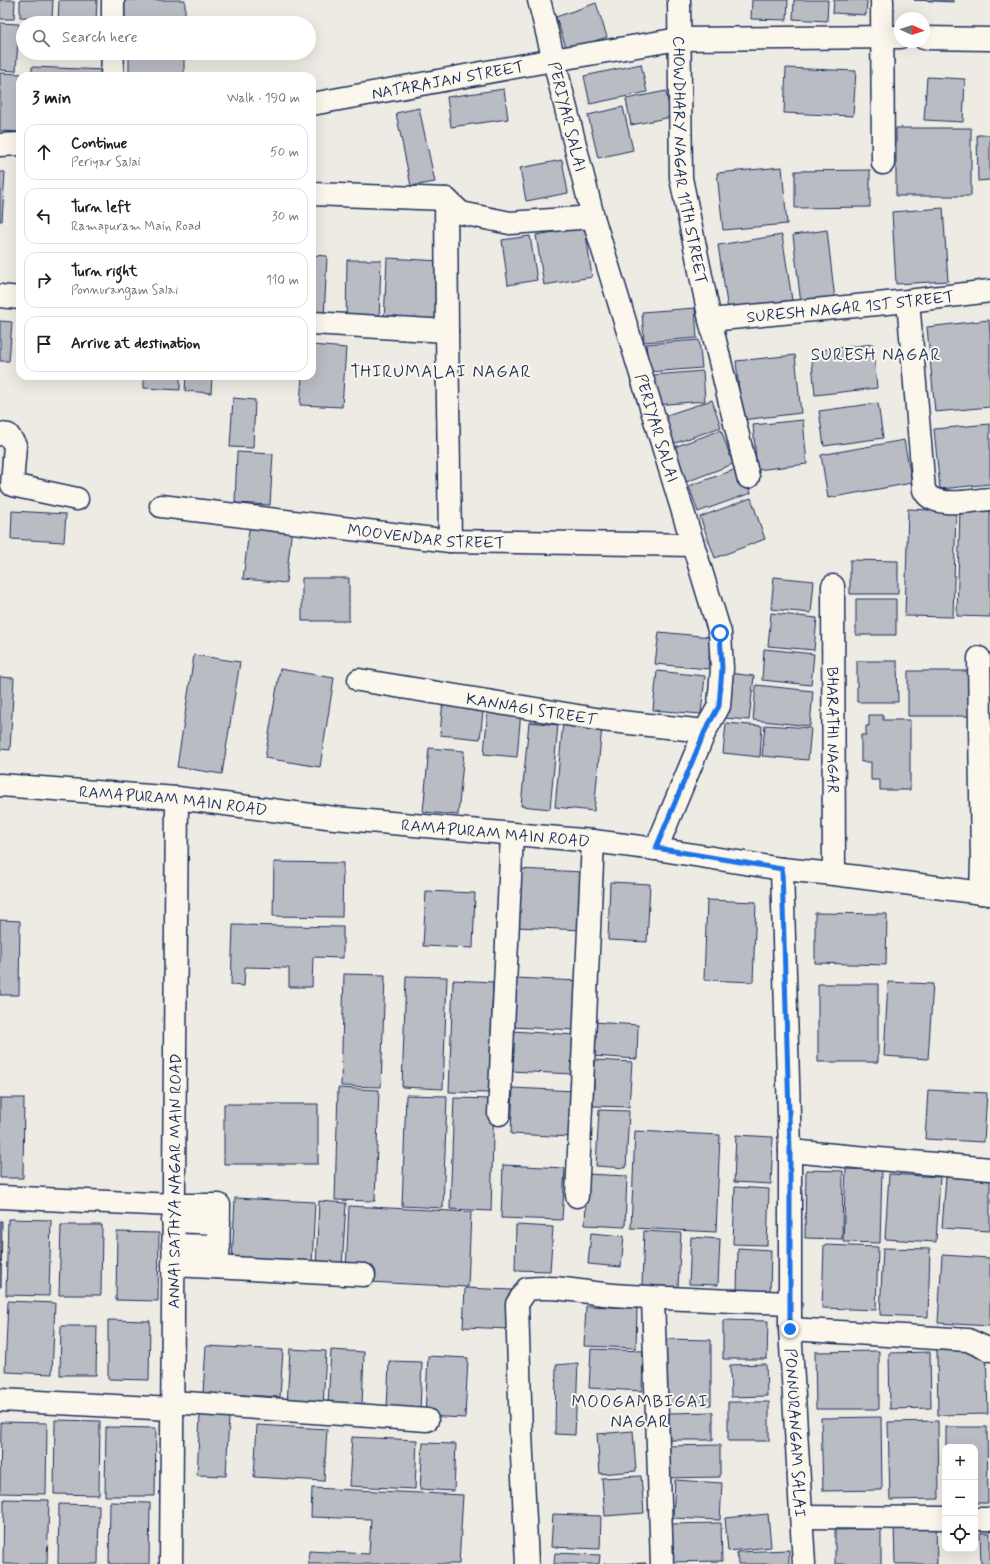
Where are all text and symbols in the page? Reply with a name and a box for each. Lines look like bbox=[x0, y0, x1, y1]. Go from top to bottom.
north arrow bbox=[894, 12, 930, 48]
search box bbox=[16, 16, 316, 60]
icon: search bbox=[30, 27, 52, 49]
text: Search here bbox=[62, 28, 138, 48]
street label: CHOWDHARY NAGAR 11TH STREET bbox=[667, 36, 711, 286]
street label: NATARAJAN STREET bbox=[370, 56, 526, 105]
street label: PERIYAR SALAI bbox=[543, 60, 590, 174]
text: 3 min bbox=[32, 87, 71, 109]
text: Walk · 190 m bbox=[227, 90, 300, 107]
text: Continue bbox=[71, 134, 127, 154]
icon: ahead bbox=[33, 141, 55, 163]
text: 50 m bbox=[270, 144, 299, 161]
text: Periyar Salai bbox=[71, 154, 141, 171]
text: Turn left bbox=[71, 198, 131, 218]
icon: left bbox=[33, 205, 55, 227]
text: 30 m bbox=[272, 208, 299, 225]
text: Ramapuram Main Road bbox=[71, 218, 201, 235]
text: Turn right bbox=[71, 262, 138, 282]
icon: right bbox=[33, 269, 55, 291]
text: 110 m bbox=[266, 272, 299, 289]
text: Ponnurangam Salai bbox=[71, 282, 178, 299]
street label: SURESH NAGAR 1ST STREET bbox=[746, 286, 956, 328]
icon: arrive bbox=[33, 333, 55, 355]
text: Arrive at destination bbox=[71, 334, 200, 354]
district label: SURESH NAGAR bbox=[811, 344, 941, 366]
district label: THIRUMALAI NAGAR bbox=[350, 361, 532, 383]
street label: PERIYAR SALAI bbox=[629, 371, 682, 485]
street label: MOOVENDAR STREET bbox=[346, 520, 505, 554]
route start bbox=[711, 624, 729, 642]
street label: BHARATHI NAGAR bbox=[821, 667, 843, 793]
street label: KANNAGI STREET bbox=[465, 689, 599, 731]
street label: RAMAPURAM MAIN ROAD bbox=[78, 782, 269, 821]
street label: RAMAPURAM MAIN ROAD bbox=[400, 815, 591, 853]
street label: ANNAI SATHYA NAGAR MAIN ROAD bbox=[164, 1053, 187, 1309]
route end bbox=[781, 1320, 799, 1338]
street label: PONNURANGAM SALAI bbox=[779, 1348, 810, 1518]
district label: MOOGAMBIGAI NAGAR bbox=[571, 1391, 709, 1433]
map controls bbox=[942, 1444, 978, 1552]
button: + bbox=[942, 1444, 978, 1480]
button: − bbox=[942, 1480, 978, 1516]
button: locate bbox=[942, 1516, 978, 1552]

